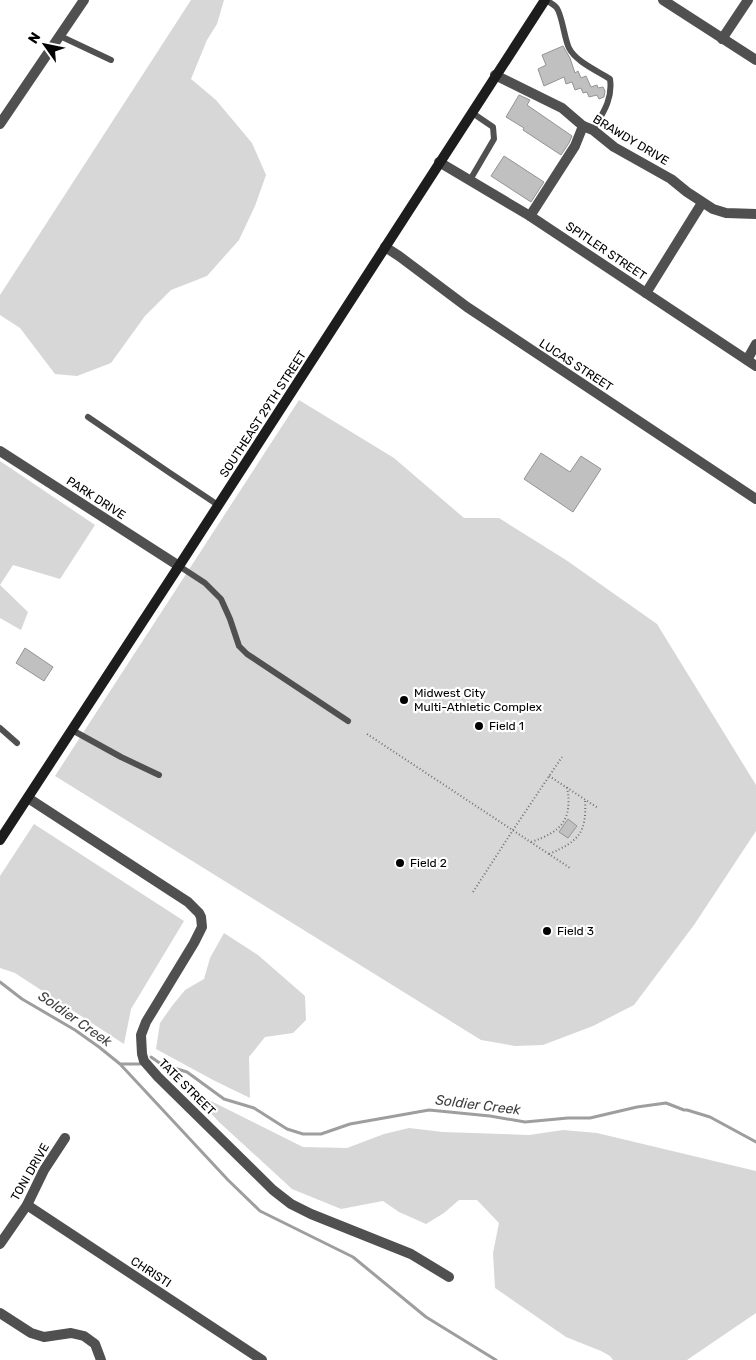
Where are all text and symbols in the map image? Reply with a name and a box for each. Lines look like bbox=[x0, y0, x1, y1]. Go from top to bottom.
north arrow bbox=[20, 20, 70, 70]
text: N bbox=[25, 29, 44, 47]
street label: BRAWDY DRIVE bbox=[591, 112, 671, 168]
street label: SPITLER STREET bbox=[563, 219, 649, 283]
street label: LUCAS STREET bbox=[537, 336, 615, 394]
street label: SOUTHEAST 29TH STREET bbox=[217, 348, 309, 480]
street label: PARK DRIVE bbox=[64, 474, 128, 522]
place label: Midwest City Multi-Athletic Complex bbox=[414, 686, 542, 714]
marker: Midwest City Multi-Athletic Complex bbox=[398, 694, 410, 706]
place label: Field 1 bbox=[489, 719, 524, 733]
marker: Field 1 bbox=[473, 720, 485, 732]
place label: Field 2 bbox=[410, 856, 447, 870]
marker: Field 2 bbox=[394, 857, 406, 869]
place label: Field 3 bbox=[557, 924, 594, 938]
marker: Field 3 bbox=[541, 925, 553, 937]
water label: Soldier Creek bbox=[35, 987, 116, 1051]
street label: TATE STREET bbox=[156, 1056, 218, 1118]
water label: Soldier Creek bbox=[434, 1091, 522, 1119]
street label: TONI DRIVE bbox=[8, 1141, 52, 1203]
street label: CHRISTI bbox=[128, 1254, 174, 1290]

